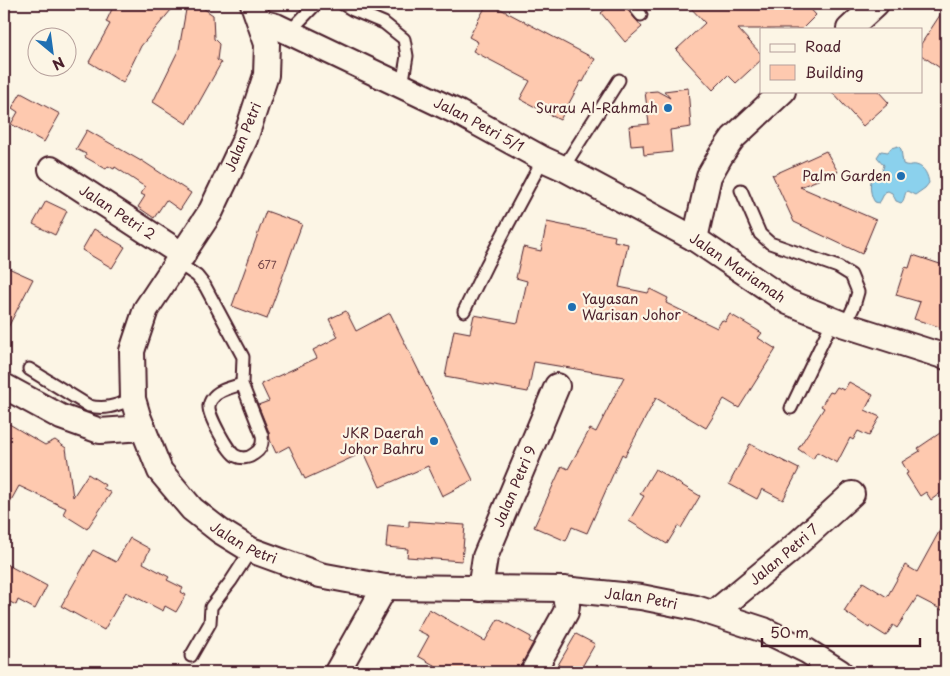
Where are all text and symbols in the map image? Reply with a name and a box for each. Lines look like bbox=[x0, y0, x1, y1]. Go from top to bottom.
north arrow bbox=[28, 28, 78, 78]
legend bbox=[760, 28, 922, 92]
text: Road bbox=[805, 34, 841, 57]
text: N bbox=[49, 52, 68, 76]
text: Building bbox=[805, 60, 864, 83]
street label: Jalan Petri 5/1 bbox=[430, 92, 528, 157]
place label: Surau Al-Rahmah bbox=[536, 97, 658, 118]
street label: Jalan Petri bbox=[219, 99, 266, 175]
marker: Surau Al-Rahmah bbox=[662, 102, 674, 114]
place label: Palm Garden bbox=[802, 165, 891, 186]
marker: Palm Garden bbox=[895, 170, 907, 182]
street label: Jalan Petri 2 bbox=[75, 179, 160, 244]
street label: Jalan Mariamah bbox=[686, 227, 790, 308]
house number: 677 bbox=[257, 256, 277, 273]
place label: Yayasan Warisan Johor bbox=[582, 288, 681, 325]
marker: Yayasan Warisan Johor bbox=[566, 301, 578, 313]
place label: JKR Daerah Johor Bahru bbox=[340, 422, 424, 459]
marker: JKR Daerah Johor Bahru bbox=[428, 435, 440, 447]
street label: Jalan Petri 9 bbox=[488, 442, 541, 530]
street label: Jalan Petri bbox=[206, 516, 280, 569]
street label: Jalan Petri 7 bbox=[744, 518, 823, 590]
street label: Jalan Petri bbox=[604, 582, 680, 614]
scale bar bbox=[762, 616, 920, 648]
text: 50 m bbox=[770, 620, 809, 643]

